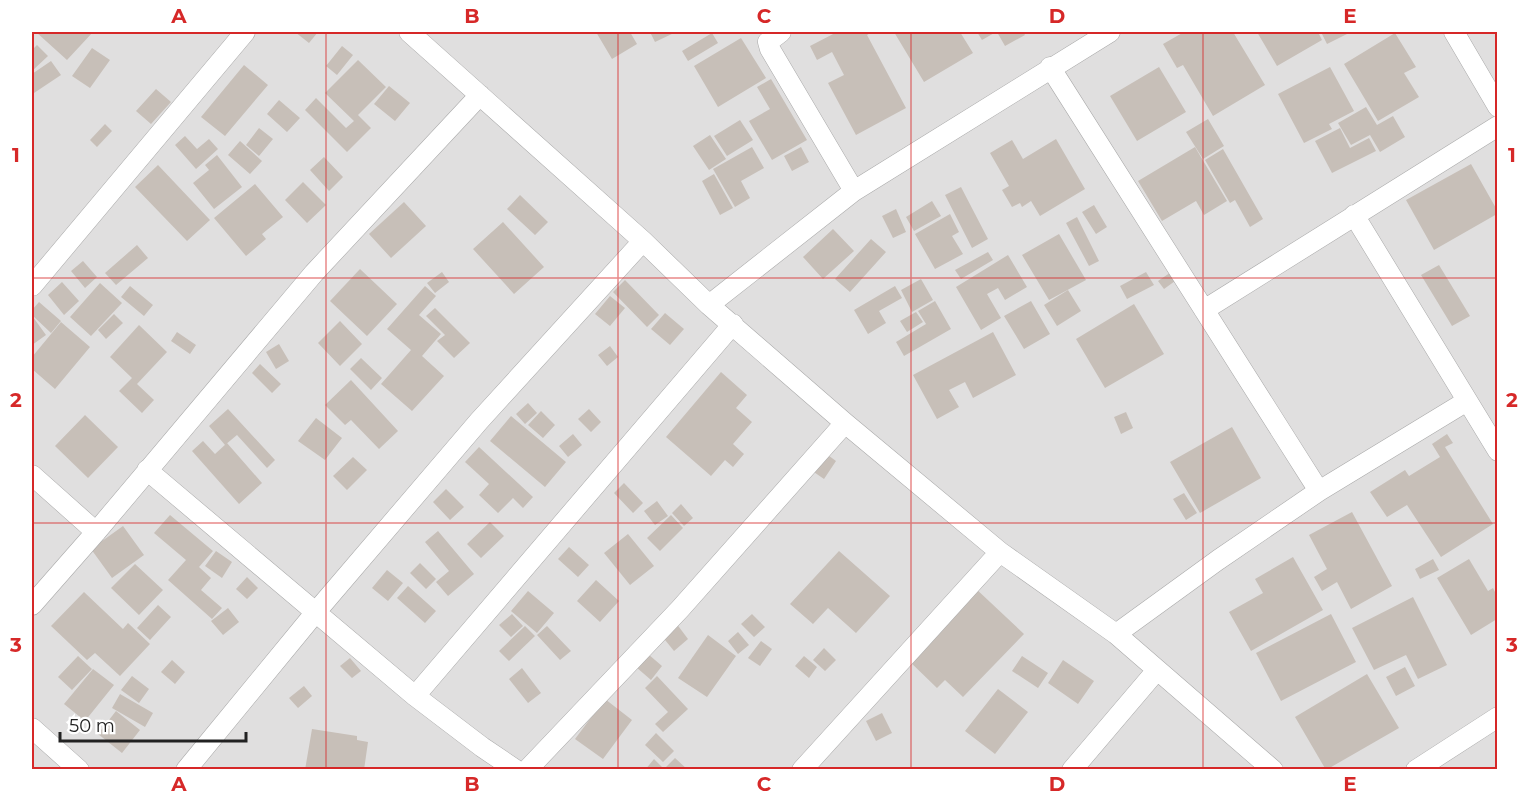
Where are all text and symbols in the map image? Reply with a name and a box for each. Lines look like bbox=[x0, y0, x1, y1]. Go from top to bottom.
text: A bbox=[170, 4, 187, 28]
text: B bbox=[464, 4, 480, 28]
text: C bbox=[757, 4, 772, 28]
text: D bbox=[1049, 4, 1065, 28]
text: E bbox=[1343, 4, 1357, 28]
text: 1 bbox=[12, 143, 20, 167]
text: 1 bbox=[1508, 143, 1516, 167]
text: 2 bbox=[10, 388, 22, 412]
text: 2 bbox=[1506, 388, 1518, 412]
text: 3 bbox=[9, 633, 22, 657]
text: 3 bbox=[1505, 633, 1518, 657]
scale bar bbox=[60, 705, 246, 743]
text: 50 m bbox=[69, 715, 115, 737]
text: A bbox=[170, 772, 187, 796]
text: B bbox=[464, 772, 480, 796]
text: C bbox=[757, 772, 772, 796]
text: D bbox=[1049, 772, 1065, 796]
text: E bbox=[1343, 772, 1357, 796]

